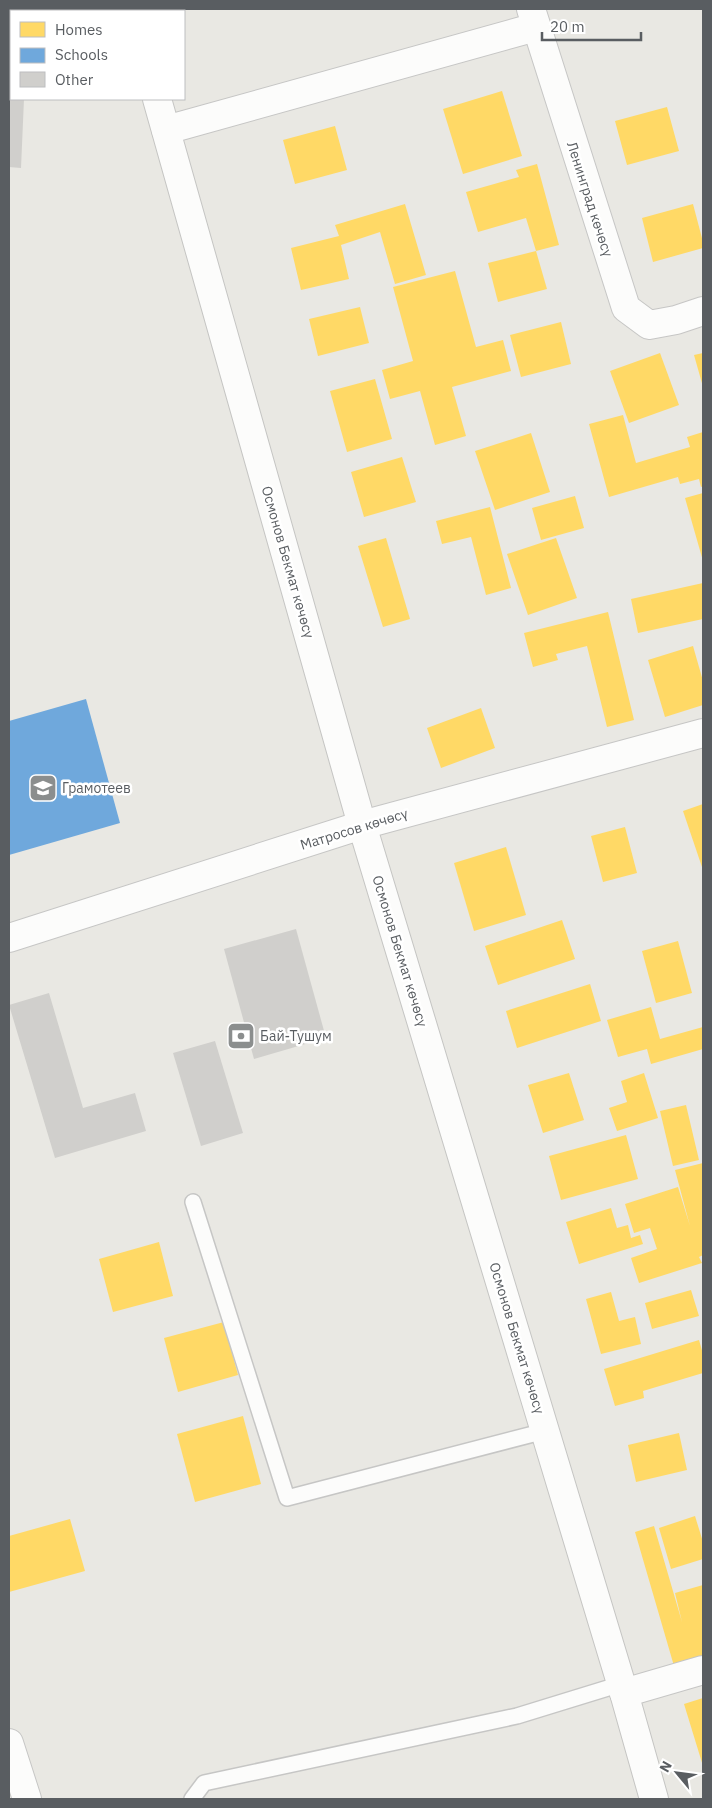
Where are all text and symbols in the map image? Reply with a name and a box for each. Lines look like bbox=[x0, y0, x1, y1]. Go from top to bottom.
legend bbox=[10, 10, 185, 100]
scale bar bbox=[542, 10, 641, 42]
text: 20 m bbox=[550, 17, 585, 36]
text: Homes bbox=[55, 20, 103, 39]
text: Schools bbox=[55, 45, 108, 64]
text: Other bbox=[55, 70, 94, 89]
street label: Ленинград көчөсү bbox=[563, 139, 617, 259]
street label: Осмонов Бекмат көчөсү bbox=[258, 484, 318, 640]
school or university icon: Грамотеев bbox=[28, 773, 58, 803]
place label: Грамотеев bbox=[62, 779, 131, 797]
street label: Матросов көчөсү bbox=[298, 804, 410, 854]
street label: Осмонов Бекмат көчөсү bbox=[368, 873, 432, 1029]
bank icon: Бай-Тушум bbox=[226, 1021, 256, 1051]
place label: Бай-Тушум bbox=[260, 1027, 332, 1045]
street label: Осмонов Бекмат көчөсү bbox=[485, 1260, 549, 1416]
north arrow bbox=[652, 1748, 702, 1798]
text: N bbox=[655, 1758, 676, 1775]

